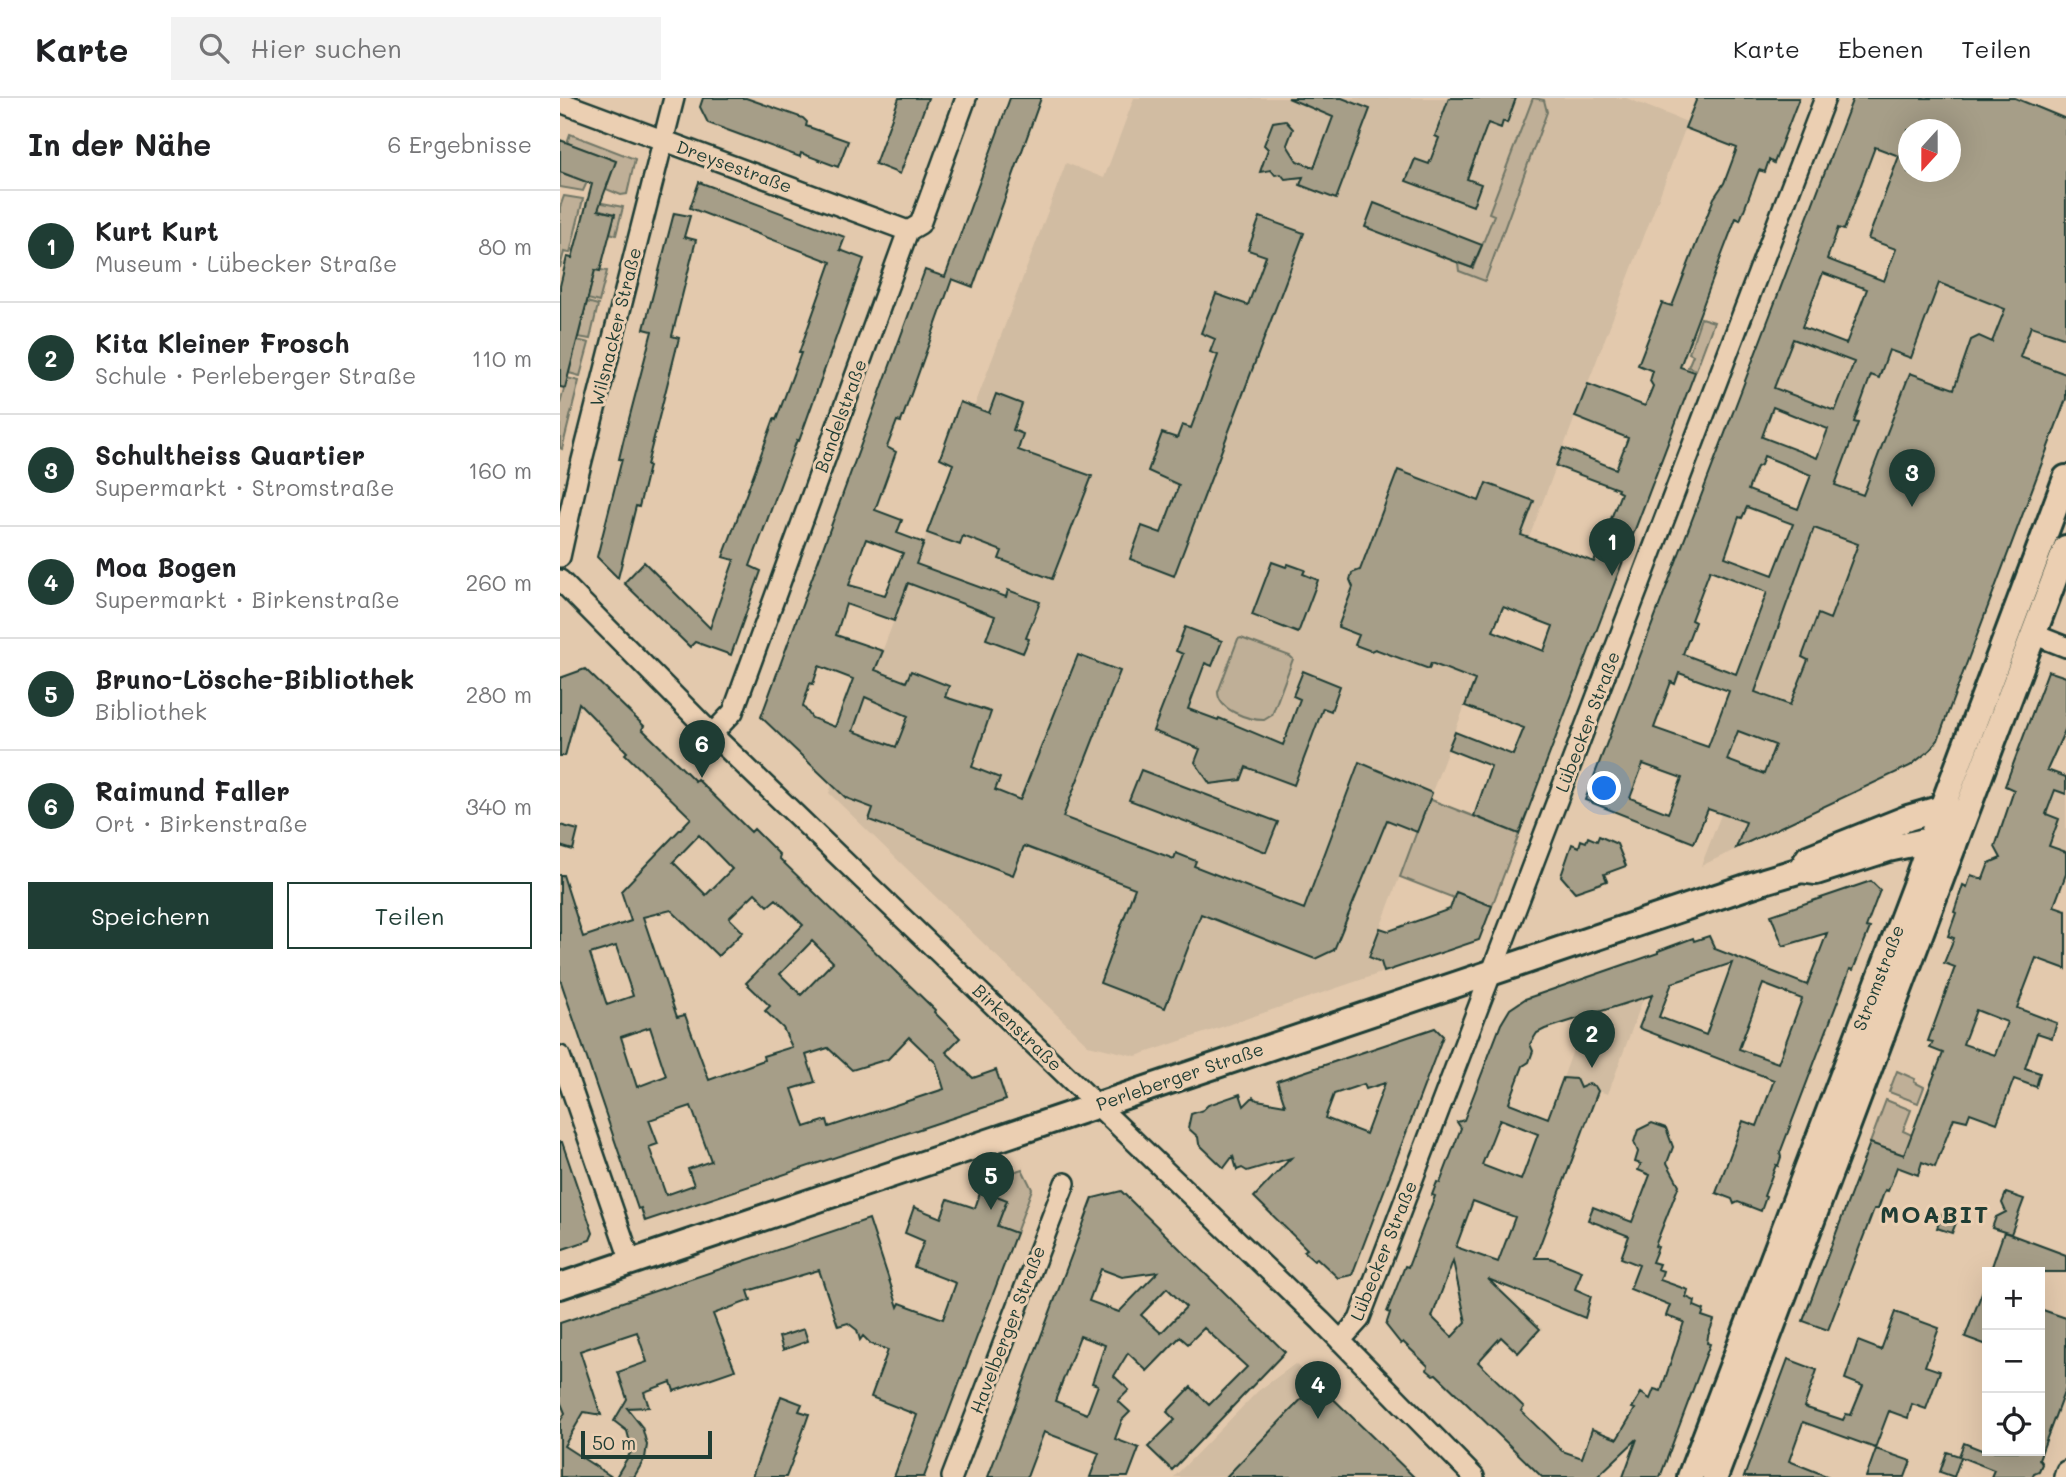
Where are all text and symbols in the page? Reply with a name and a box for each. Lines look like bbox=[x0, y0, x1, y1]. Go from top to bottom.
search box bbox=[171, 17, 661, 80]
text: Karte bbox=[35, 27, 129, 70]
icon: search bbox=[195, 29, 233, 67]
text: Hier suchen bbox=[251, 31, 402, 65]
text: Karte bbox=[1733, 33, 1800, 64]
text: Ebenen bbox=[1838, 33, 1923, 64]
text: Teilen bbox=[1961, 33, 2031, 64]
north arrow bbox=[1898, 119, 1961, 182]
text: In der Nähe bbox=[28, 124, 211, 164]
text: 6 Ergebnisse bbox=[387, 129, 532, 159]
street label: Dreysestraße bbox=[673, 134, 795, 198]
text: Kurt Kurt bbox=[95, 214, 219, 248]
text: 1 bbox=[46, 231, 56, 261]
text: 80 m bbox=[478, 231, 532, 261]
street label: Wilsnacker Straße bbox=[584, 245, 646, 409]
text: Museum · Lübecker Straße bbox=[95, 248, 397, 278]
text: Kita Kleiner Frosch bbox=[95, 326, 349, 360]
text: 2 bbox=[45, 343, 57, 373]
text: 110 m bbox=[472, 343, 532, 373]
street label: Bandelstraße bbox=[808, 356, 872, 476]
text: Schule · Perleberger Straße bbox=[95, 360, 416, 390]
text: Schultheiss Quartier bbox=[95, 438, 365, 472]
pin: 3 bbox=[1889, 449, 1935, 507]
text: 3 bbox=[44, 455, 58, 485]
text: 160 m bbox=[468, 455, 532, 485]
text: Supermarkt · Stromstraße bbox=[95, 472, 394, 502]
pin: 1 bbox=[1589, 518, 1635, 576]
text: Moa Bogen bbox=[95, 550, 236, 584]
text: 4 bbox=[44, 567, 58, 597]
text: 260 m bbox=[465, 567, 532, 597]
text: Supermarkt · Birkenstraße bbox=[95, 584, 400, 614]
street label: Lübecker Straße bbox=[1549, 648, 1625, 795]
text: Bruno-Lösche-Bibliothek bbox=[95, 662, 414, 696]
text: 5 bbox=[44, 679, 58, 709]
text: 280 m bbox=[465, 679, 532, 709]
text: Bibliothek bbox=[95, 696, 207, 726]
pin: 6 bbox=[679, 720, 725, 778]
your location bbox=[1587, 771, 1621, 805]
text: Raimund Faller bbox=[95, 774, 290, 808]
text: 6 bbox=[44, 791, 58, 821]
text: 340 m bbox=[465, 791, 532, 821]
text: Ort · Birkenstraße bbox=[95, 808, 308, 838]
button: Speichern bbox=[28, 882, 273, 949]
button: Teilen bbox=[287, 882, 532, 949]
street label: Stromstraße bbox=[1847, 921, 1909, 1034]
street label: Birkenstraße bbox=[968, 978, 1068, 1076]
pin: 2 bbox=[1569, 1010, 1615, 1068]
street label: Perleberger Straße bbox=[1093, 1036, 1267, 1116]
pin: 5 bbox=[968, 1152, 1014, 1210]
street label: Lübecker Straße bbox=[1344, 1177, 1422, 1324]
district label: MOABIT bbox=[1880, 1198, 1990, 1229]
street label: Havelberger Straße bbox=[964, 1242, 1050, 1417]
map controls bbox=[1982, 1267, 2045, 1456]
button: + bbox=[1982, 1267, 2045, 1330]
button: − bbox=[1982, 1330, 2045, 1393]
pin: 4 bbox=[1295, 1361, 1341, 1419]
button: locate bbox=[1982, 1393, 2045, 1456]
scale bar bbox=[581, 1428, 712, 1460]
text: 50 m bbox=[592, 1430, 636, 1455]

